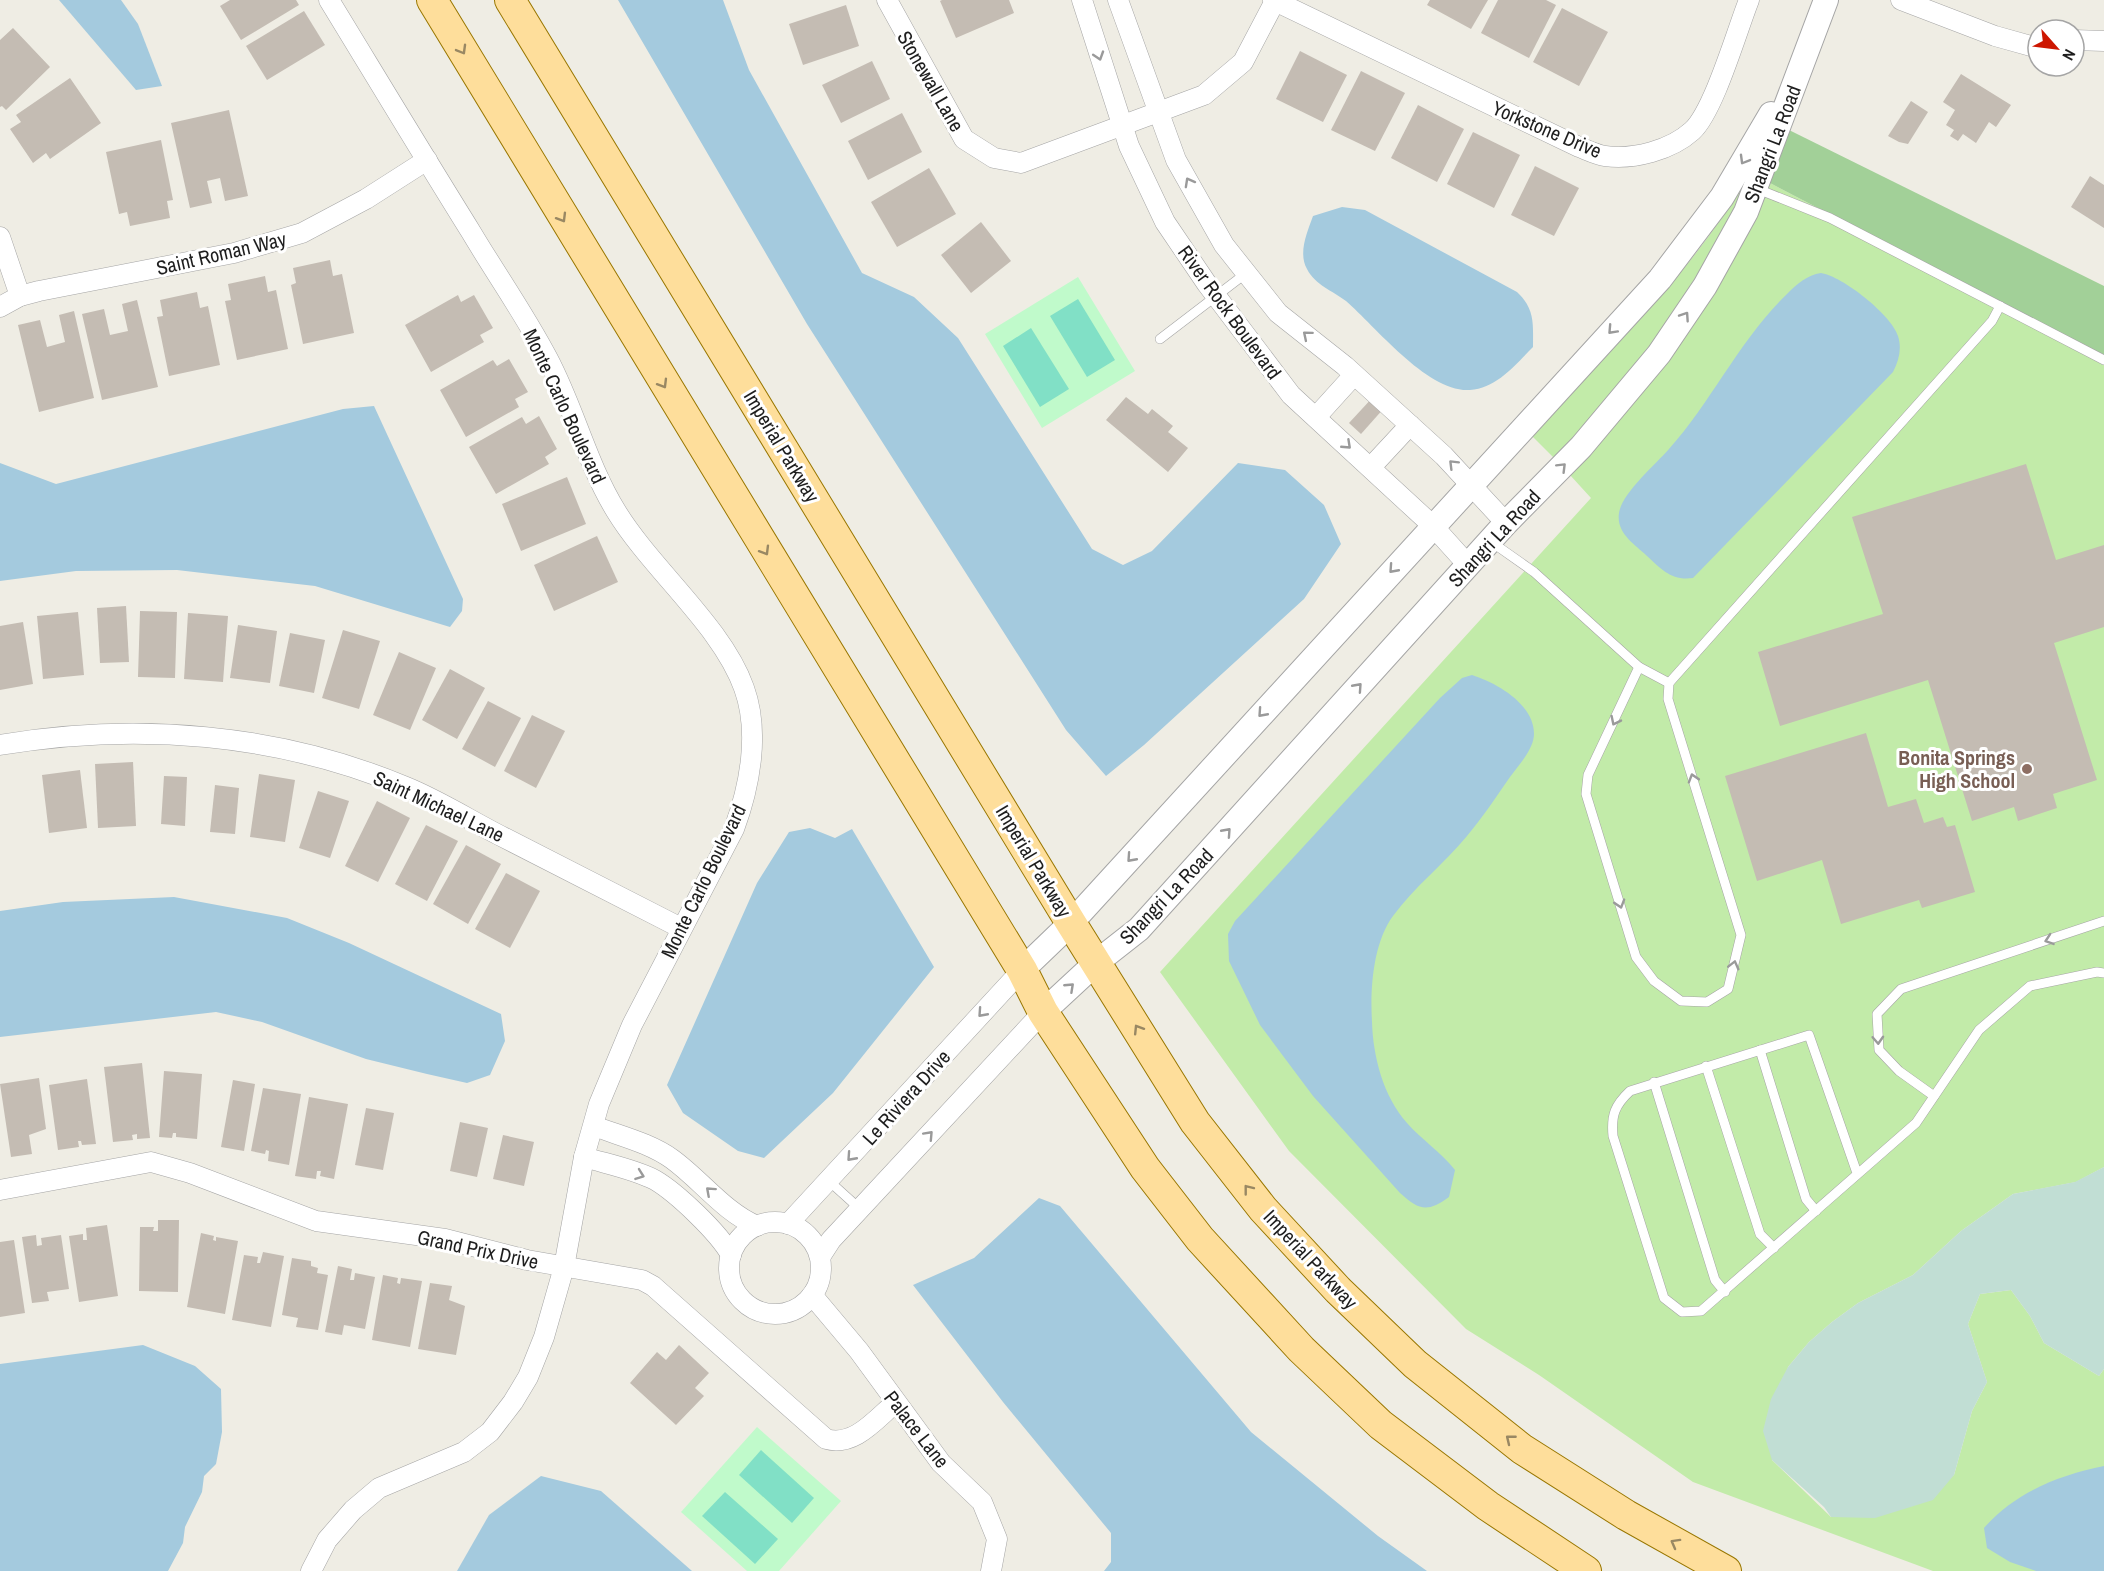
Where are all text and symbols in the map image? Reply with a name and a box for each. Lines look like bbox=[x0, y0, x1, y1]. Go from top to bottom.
north arrow bbox=[2026, 18, 2086, 78]
street label: Stonewall Lane bbox=[891, 26, 971, 136]
one-way arrow bbox=[454, 44, 466, 54]
text: N bbox=[2057, 46, 2081, 64]
one-way arrow bbox=[1092, 50, 1104, 61]
street label: Shangri La Road bbox=[1737, 81, 1807, 207]
street label: Yorkstone Drive bbox=[1488, 94, 1606, 164]
one-way arrow bbox=[1740, 154, 1752, 164]
one-way arrow bbox=[1185, 178, 1196, 189]
one-way arrow bbox=[555, 212, 566, 222]
street label: Saint Roman Way bbox=[153, 225, 289, 281]
street label: River Rock Boulevard bbox=[1172, 240, 1288, 384]
one-way arrow bbox=[1677, 312, 1689, 322]
one-way arrow bbox=[1609, 323, 1620, 334]
street label: Monte Carlo Boulevard bbox=[517, 324, 613, 488]
one-way arrow bbox=[1303, 331, 1314, 342]
one-way arrow bbox=[656, 378, 668, 388]
street label: Imperial Parkway bbox=[738, 385, 827, 508]
one-way arrow bbox=[1340, 438, 1351, 449]
one-way arrow bbox=[1449, 461, 1460, 472]
one-way arrow bbox=[1555, 463, 1565, 474]
street label: Shangri La Road bbox=[1442, 483, 1546, 593]
one-way arrow bbox=[757, 545, 769, 555]
one-way arrow bbox=[1389, 562, 1400, 572]
one-way arrow bbox=[1351, 683, 1362, 694]
one-way arrow bbox=[1258, 706, 1269, 717]
one-way arrow bbox=[1611, 714, 1623, 725]
place label: Bonita Springs High School bbox=[1898, 744, 2015, 794]
marker: Bonita Springs High School bbox=[2020, 762, 2034, 776]
street label: Saint Michael Lane bbox=[369, 764, 509, 848]
one-way arrow bbox=[1688, 773, 1700, 784]
street label: Monte Carlo Boulevard bbox=[654, 800, 752, 962]
street label: Imperial Parkway bbox=[990, 800, 1079, 923]
one-way arrow bbox=[1220, 828, 1231, 838]
street label: Shangri La Road bbox=[1113, 842, 1219, 950]
one-way arrow bbox=[1127, 850, 1138, 861]
one-way arrow bbox=[1613, 898, 1625, 909]
one-way arrow bbox=[2044, 933, 2055, 946]
one-way arrow bbox=[1726, 960, 1739, 970]
one-way arrow bbox=[1063, 983, 1073, 994]
one-way arrow bbox=[979, 1006, 990, 1017]
one-way arrow bbox=[1134, 1025, 1146, 1035]
one-way arrow bbox=[1872, 1035, 1885, 1044]
street label: Le Riviera Drive bbox=[856, 1044, 956, 1150]
one-way arrow bbox=[921, 1131, 932, 1142]
one-way arrow bbox=[847, 1150, 858, 1161]
one-way arrow bbox=[634, 1167, 645, 1180]
one-way arrow bbox=[1244, 1185, 1255, 1196]
one-way arrow bbox=[706, 1187, 717, 1198]
street label: Imperial Parkway bbox=[1258, 1203, 1365, 1315]
street label: Grand Prix Drive bbox=[415, 1223, 541, 1275]
street label: Palace Lane bbox=[878, 1385, 956, 1473]
one-way arrow bbox=[1506, 1436, 1517, 1447]
one-way arrow bbox=[1671, 1539, 1681, 1550]

